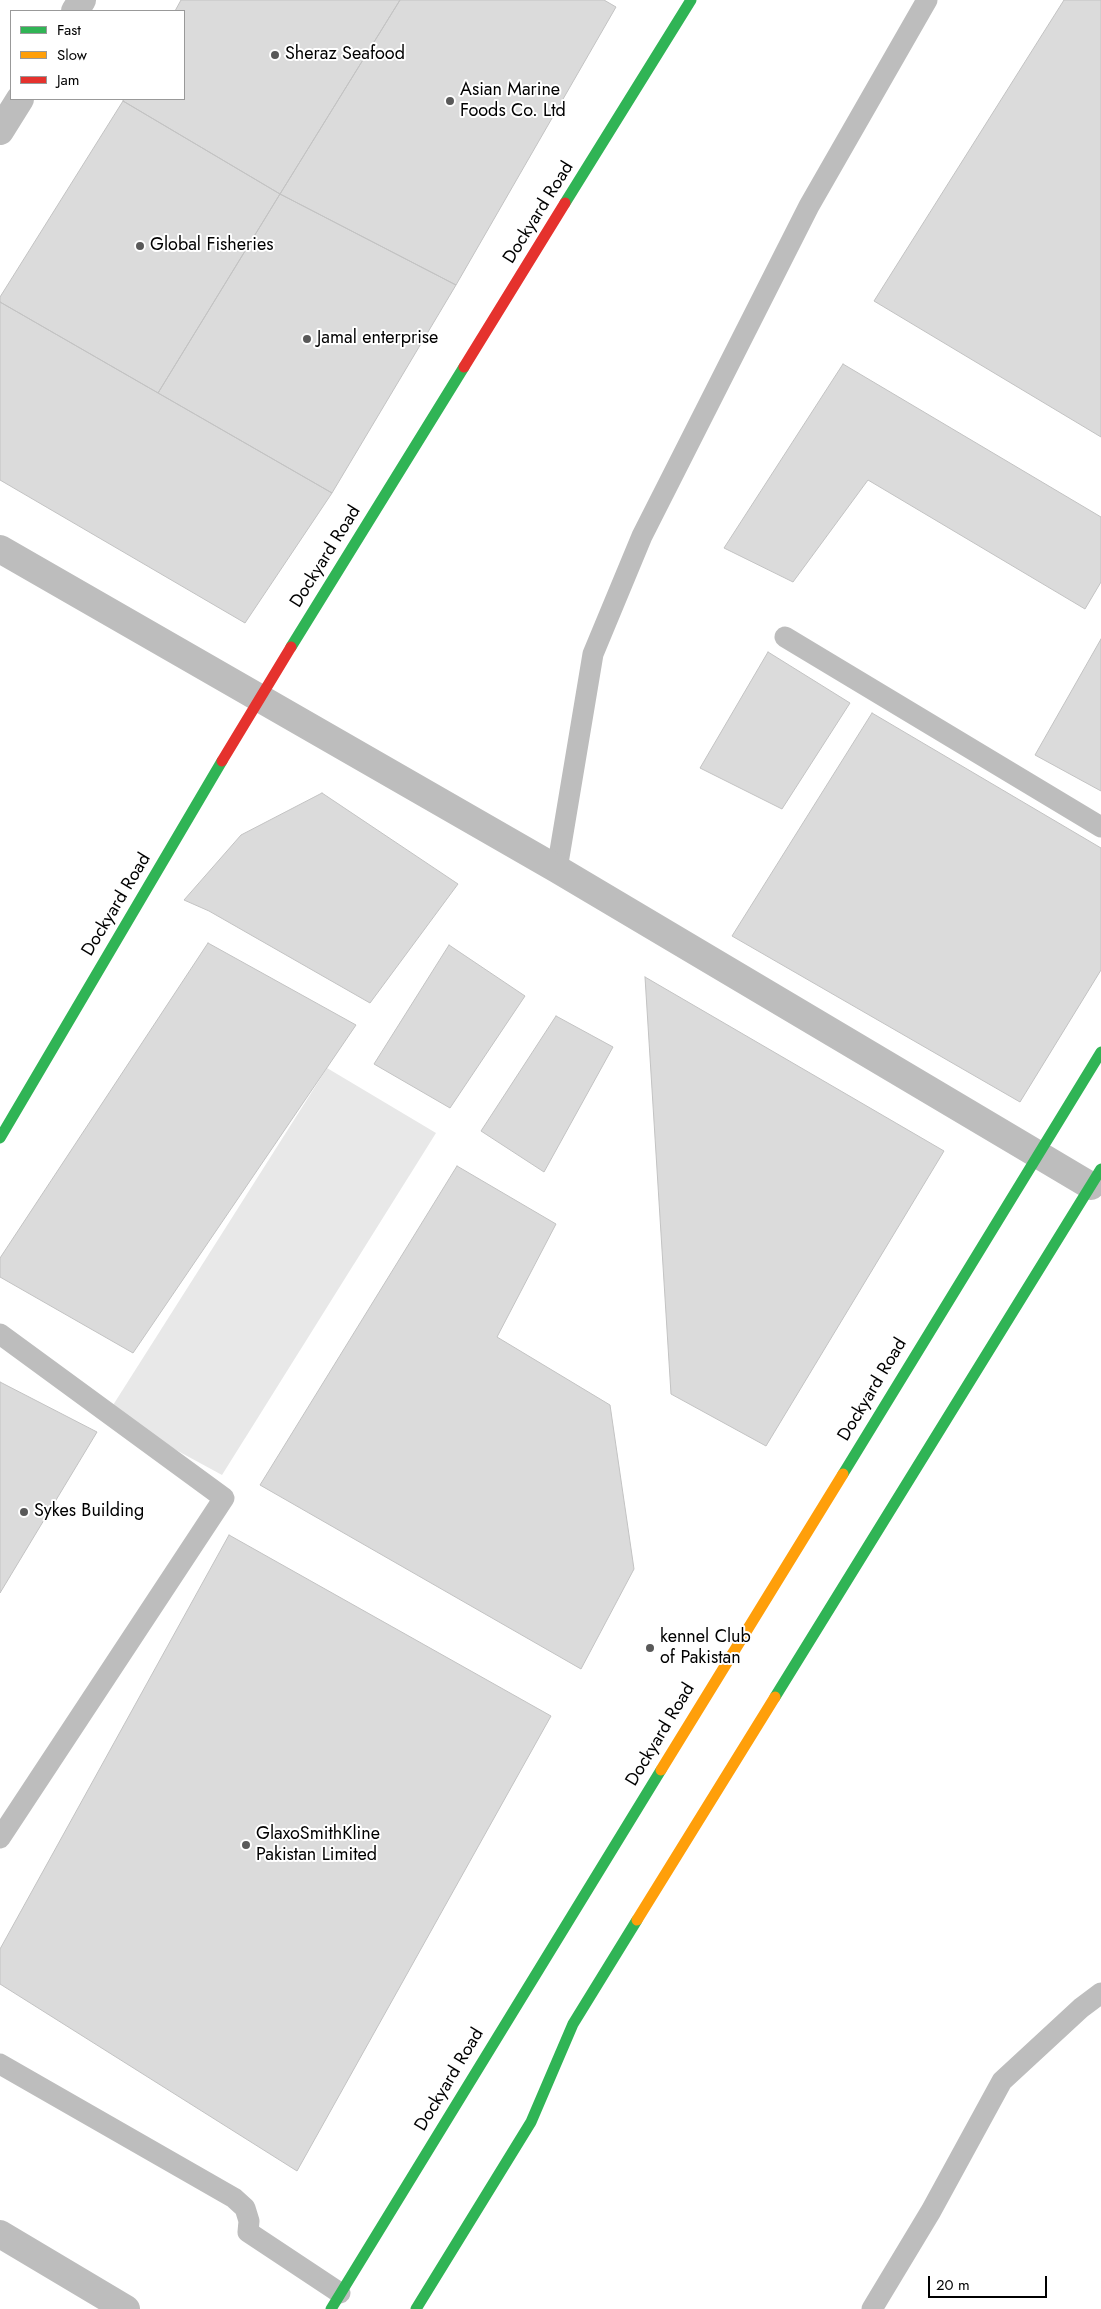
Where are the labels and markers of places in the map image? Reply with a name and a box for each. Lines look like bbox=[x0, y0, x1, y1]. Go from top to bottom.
place label: Sheraz Seafood bbox=[285, 44, 405, 66]
marker: Sheraz Seafood bbox=[269, 49, 281, 61]
place label: Asian Marine Foods Co. Ltd bbox=[460, 80, 566, 122]
marker: Asian Marine Foods Co. Ltd bbox=[444, 95, 456, 107]
place label: Global Fisheries bbox=[150, 235, 273, 257]
marker: Global Fisheries bbox=[134, 240, 146, 252]
place label: Jamal enterprise bbox=[317, 328, 438, 350]
marker: Jamal enterprise bbox=[301, 333, 313, 345]
place label: Sykes Building bbox=[34, 1501, 144, 1523]
marker: Sykes Building bbox=[18, 1506, 30, 1518]
place label: kennel Club of Pakistan bbox=[660, 1627, 751, 1670]
marker: kennel Club of Pakistan bbox=[644, 1642, 656, 1654]
place label: GlaxoSmithKline Pakistan Limited bbox=[256, 1824, 380, 1866]
marker: GlaxoSmithKline Pakistan Limited bbox=[240, 1839, 252, 1851]

